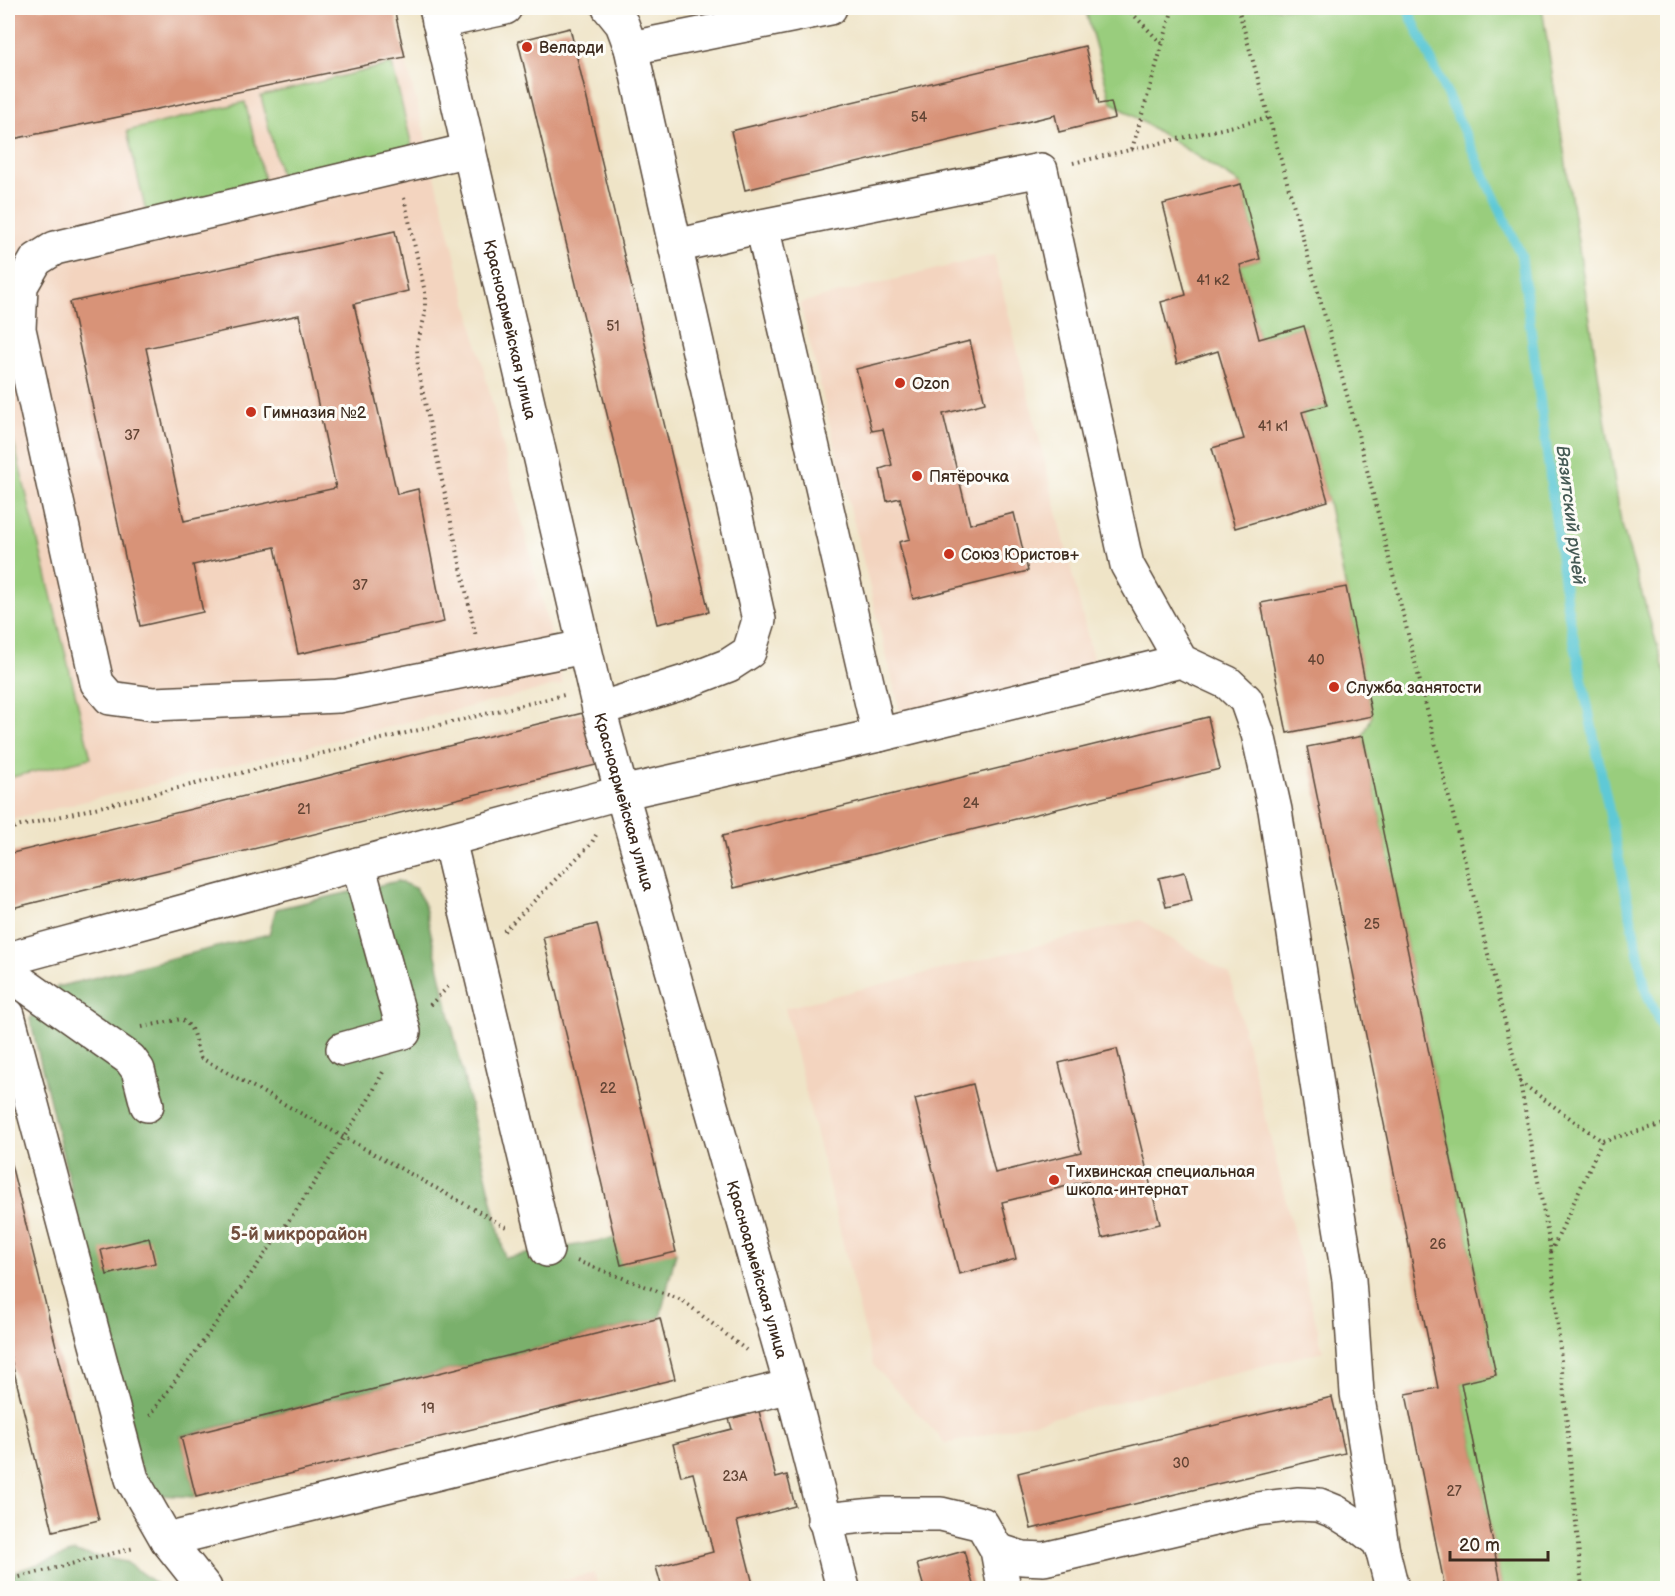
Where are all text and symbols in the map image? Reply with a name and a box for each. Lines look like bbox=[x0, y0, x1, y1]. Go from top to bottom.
place label: Веларди bbox=[539, 39, 604, 58]
marker: Веларди bbox=[520, 40, 534, 54]
house number: 54 bbox=[911, 109, 928, 126]
street label: Красноармейская улица bbox=[479, 238, 540, 422]
house number: 41 к2 bbox=[1196, 272, 1230, 289]
house number: 51 bbox=[606, 318, 620, 335]
place label: Ozon bbox=[912, 375, 950, 394]
marker: Ozon bbox=[893, 376, 907, 390]
place label: Гимназия №2 bbox=[263, 404, 367, 423]
marker: Гимназия №2 bbox=[244, 405, 258, 419]
house number: 41 к1 bbox=[1258, 418, 1288, 435]
house number: 37 bbox=[124, 427, 140, 444]
water label: Вязитский ручей bbox=[1552, 444, 1589, 586]
place label: Пятёрочка bbox=[929, 468, 1010, 487]
marker: Пятёрочка bbox=[910, 469, 924, 483]
place label: Союз Юристов+ bbox=[961, 546, 1080, 565]
marker: Союз Юристов+ bbox=[942, 547, 956, 561]
house number: 37 bbox=[352, 577, 368, 594]
house number: 40 bbox=[1308, 652, 1324, 669]
place label: Служба занятости bbox=[1346, 679, 1482, 698]
marker: Служба занятости bbox=[1327, 680, 1341, 694]
street label: Красноармейская улица bbox=[589, 711, 657, 894]
house number: 24 bbox=[963, 795, 980, 812]
house number: 21 bbox=[297, 801, 311, 818]
house number: 25 bbox=[1364, 916, 1380, 933]
house number: 22 bbox=[600, 1080, 617, 1097]
place label: Тихвинская специальная школа-интернат bbox=[1066, 1163, 1255, 1200]
marker: Тихвинская специальная школа-интернат bbox=[1047, 1173, 1061, 1187]
street label: Красноармейская улица bbox=[722, 1178, 791, 1361]
district label: 5-й микрорайон bbox=[230, 1224, 368, 1245]
house number: 26 bbox=[1430, 1236, 1447, 1253]
house number: 19 bbox=[421, 1400, 435, 1417]
house number: 30 bbox=[1173, 1455, 1189, 1472]
house number: 23А bbox=[722, 1468, 748, 1485]
house number: 27 bbox=[1446, 1483, 1462, 1500]
scale bar bbox=[1450, 1524, 1548, 1562]
text: 20 m bbox=[1459, 1535, 1500, 1556]

